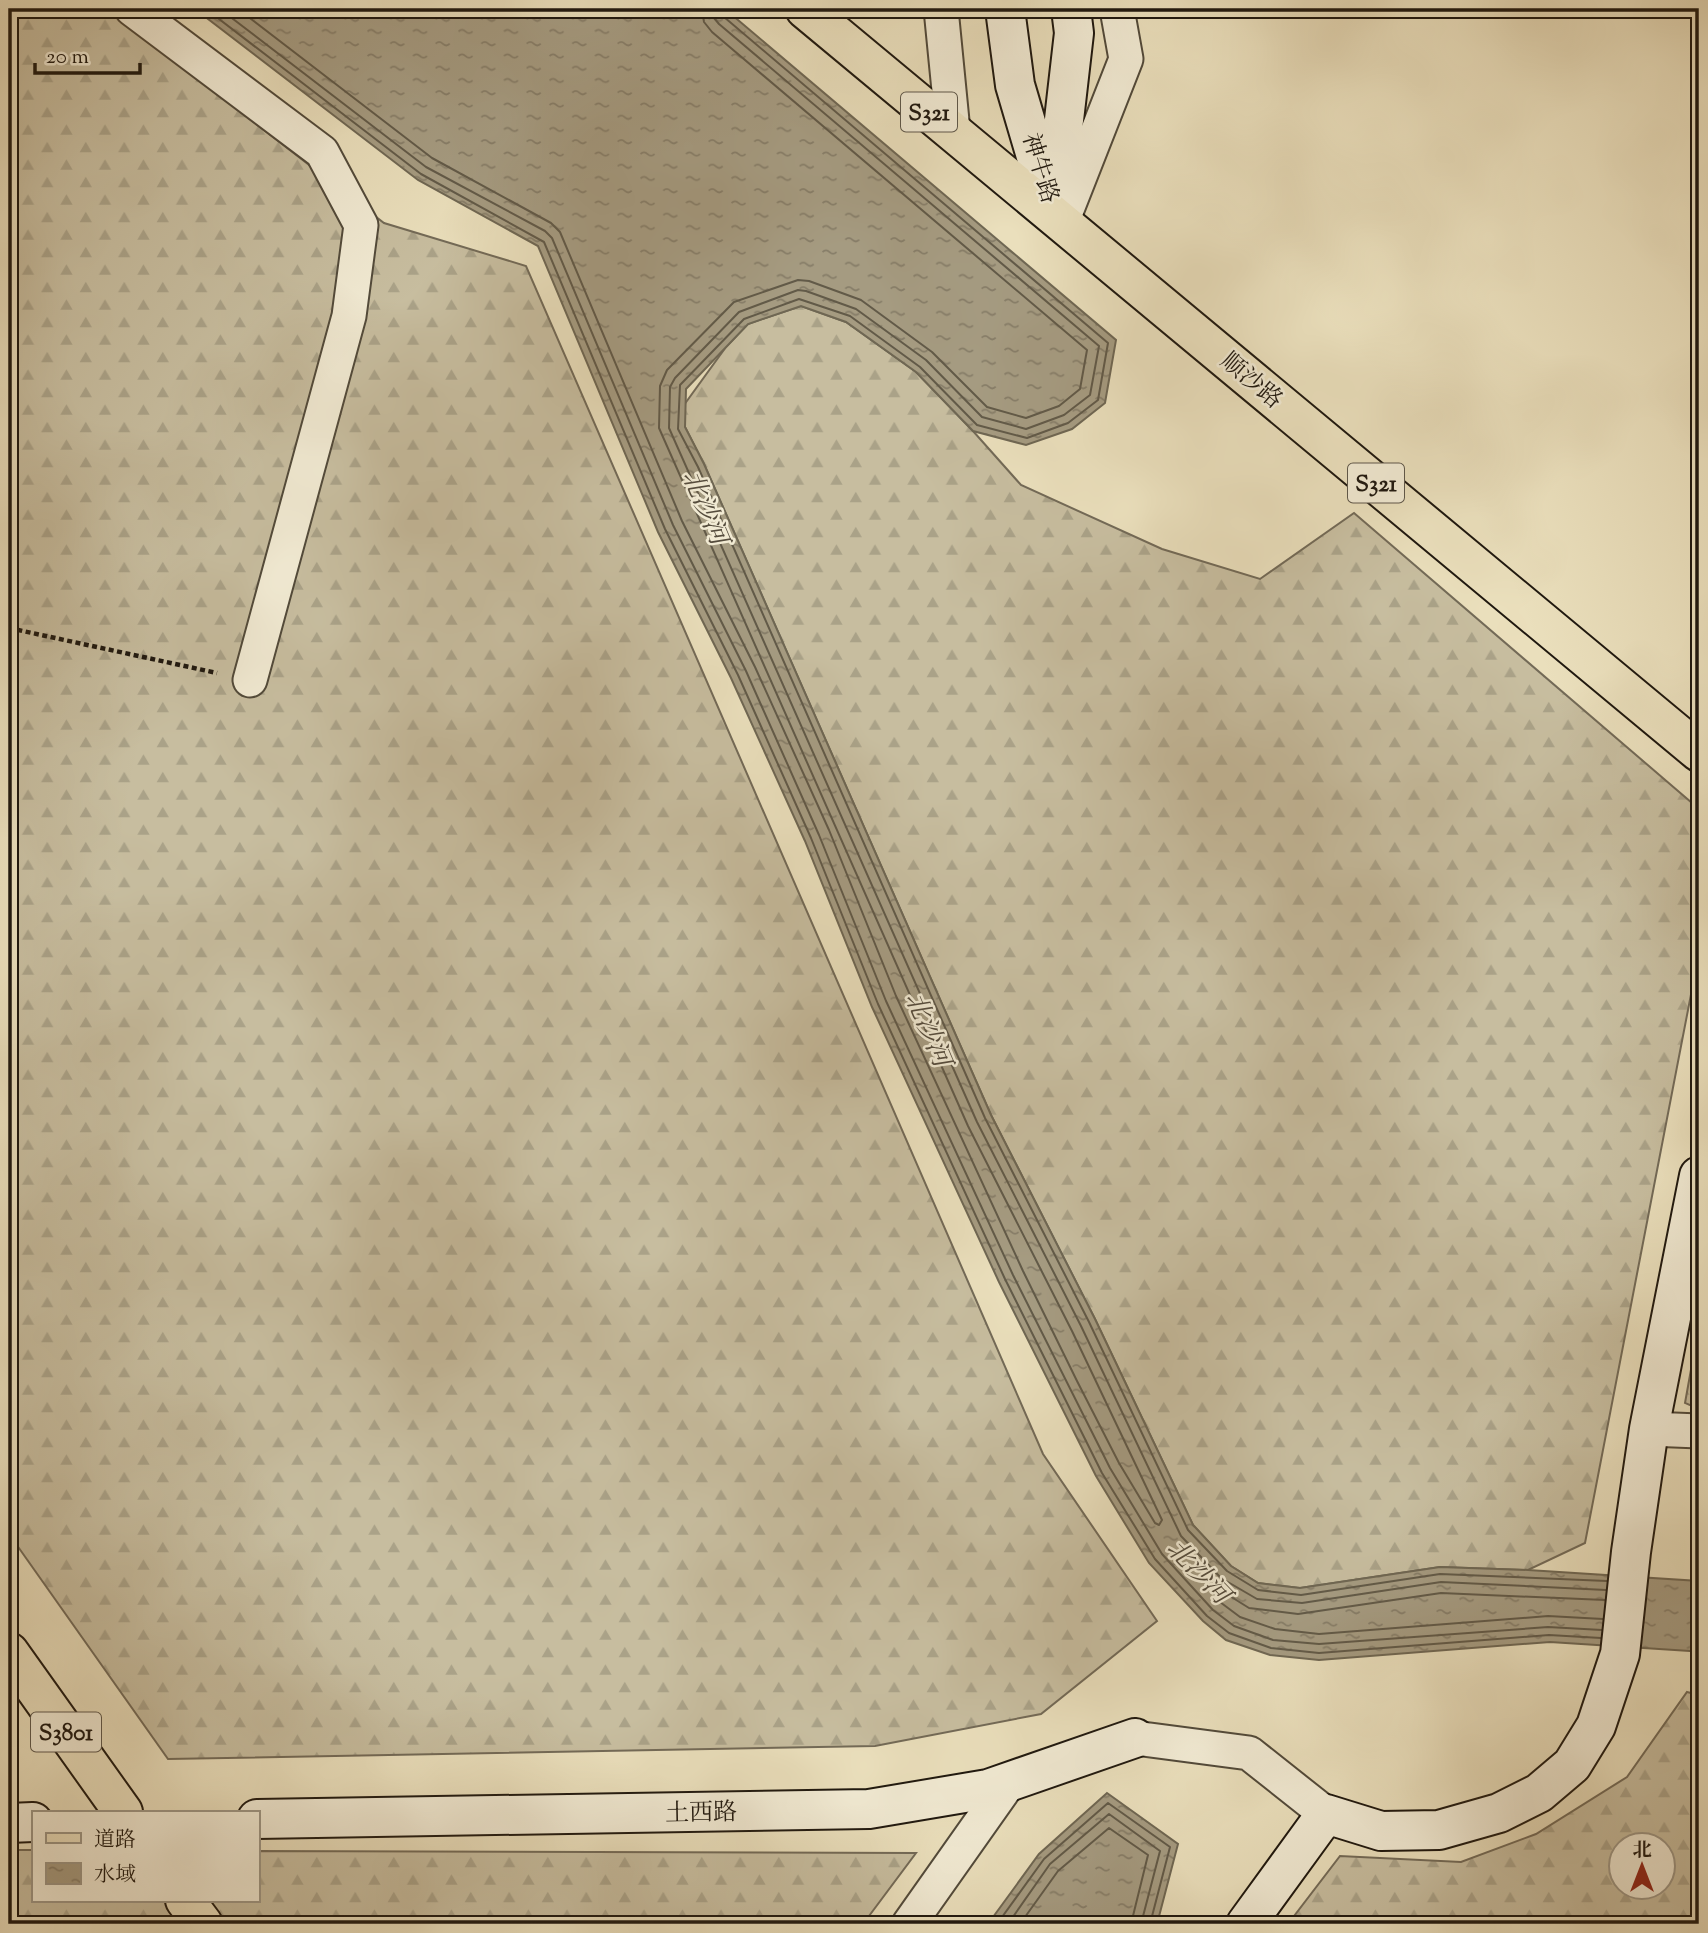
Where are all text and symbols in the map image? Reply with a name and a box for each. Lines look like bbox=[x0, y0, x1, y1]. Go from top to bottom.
scale bar bbox=[35, 32, 140, 76]
text: 20 m bbox=[46, 43, 89, 73]
road number: S321 bbox=[901, 92, 957, 132]
street label: 神牛路 bbox=[1012, 129, 1066, 208]
street label: 顺沙路 bbox=[1212, 345, 1289, 418]
road number: S321 bbox=[1348, 463, 1404, 503]
water label: 北沙河 bbox=[671, 465, 738, 555]
water label: 北沙河 bbox=[894, 987, 961, 1077]
water label: 北沙河 bbox=[1157, 1532, 1240, 1617]
road number: S3801 bbox=[31, 1712, 101, 1751]
street label: 土西路 bbox=[665, 1796, 737, 1832]
legend bbox=[32, 1811, 259, 1902]
text: 道路 bbox=[94, 1826, 136, 1856]
north arrow bbox=[1606, 1832, 1676, 1902]
text: 北 bbox=[1632, 1838, 1652, 1865]
text: 水域 bbox=[94, 1861, 136, 1891]

